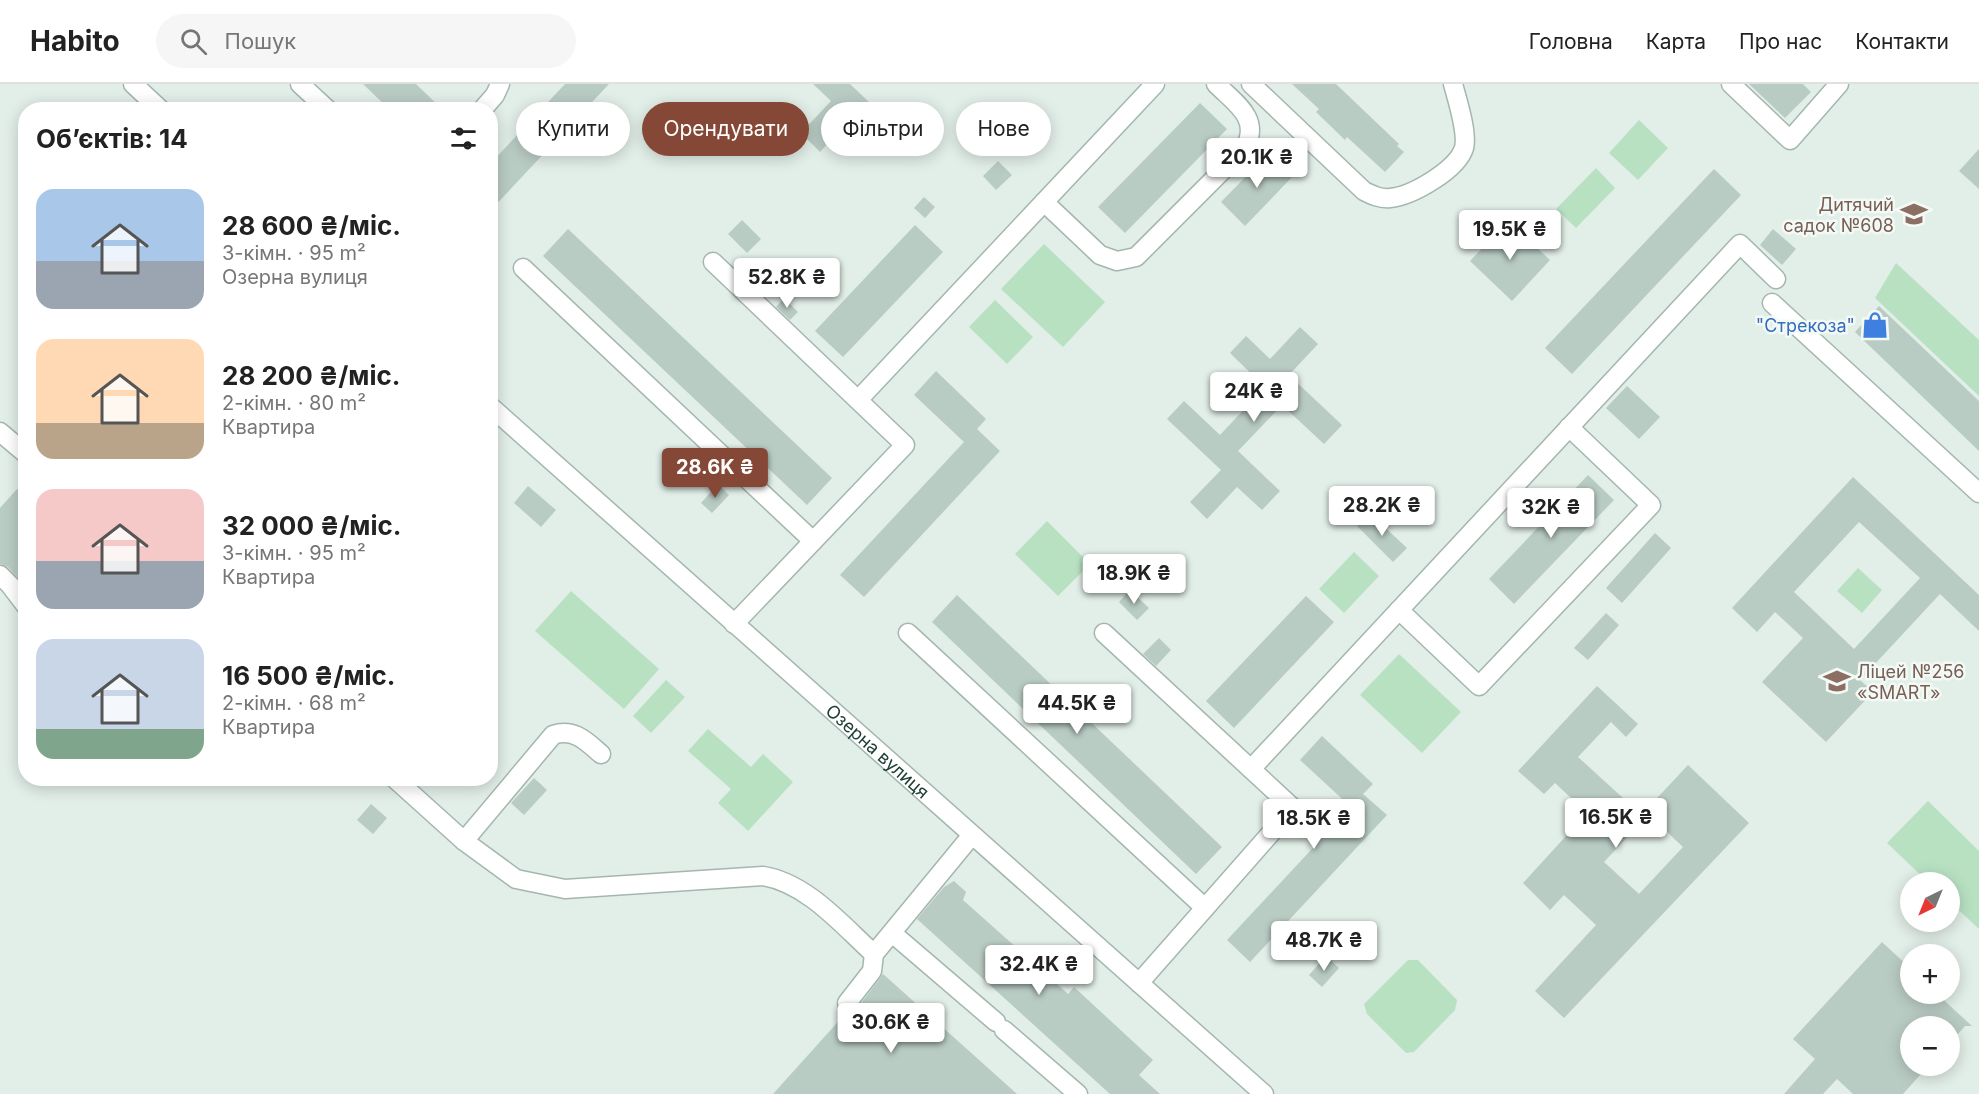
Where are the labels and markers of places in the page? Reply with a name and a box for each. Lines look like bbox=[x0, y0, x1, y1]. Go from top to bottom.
pin: 20.1K ₴ bbox=[1202, 138, 1312, 189]
place label: Дитячий садок №608 bbox=[1783, 194, 1894, 236]
school or university icon: Дитячий садок №608 bbox=[1899, 199, 1929, 229]
pin: 19.5K ₴ bbox=[1455, 210, 1565, 261]
pin: 52.8K ₴ bbox=[732, 258, 842, 309]
shop icon: "Стрекоза" bbox=[1860, 310, 1890, 340]
place label: "Стрекоза" bbox=[1756, 315, 1855, 336]
pin: 24K ₴ bbox=[1212, 372, 1296, 423]
pin: 28.6K ₴ bbox=[660, 448, 770, 499]
pin: 28.2K ₴ bbox=[1327, 486, 1437, 537]
pin: 32K ₴ bbox=[1509, 488, 1593, 539]
pin: 18.9K ₴ bbox=[1079, 554, 1189, 605]
place label: Ліцей №256 «SMART» bbox=[1857, 661, 1965, 703]
school or university icon: Ліцей №256 «SMART» bbox=[1822, 666, 1852, 696]
pin: 44.5K ₴ bbox=[1022, 684, 1132, 735]
pin: 16.5K ₴ bbox=[1561, 798, 1671, 849]
pin: 18.5K ₴ bbox=[1259, 799, 1369, 850]
pin: 48.7K ₴ bbox=[1269, 921, 1379, 972]
pin: 32.4K ₴ bbox=[984, 945, 1094, 996]
pin: 30.6K ₴ bbox=[836, 1003, 946, 1054]

